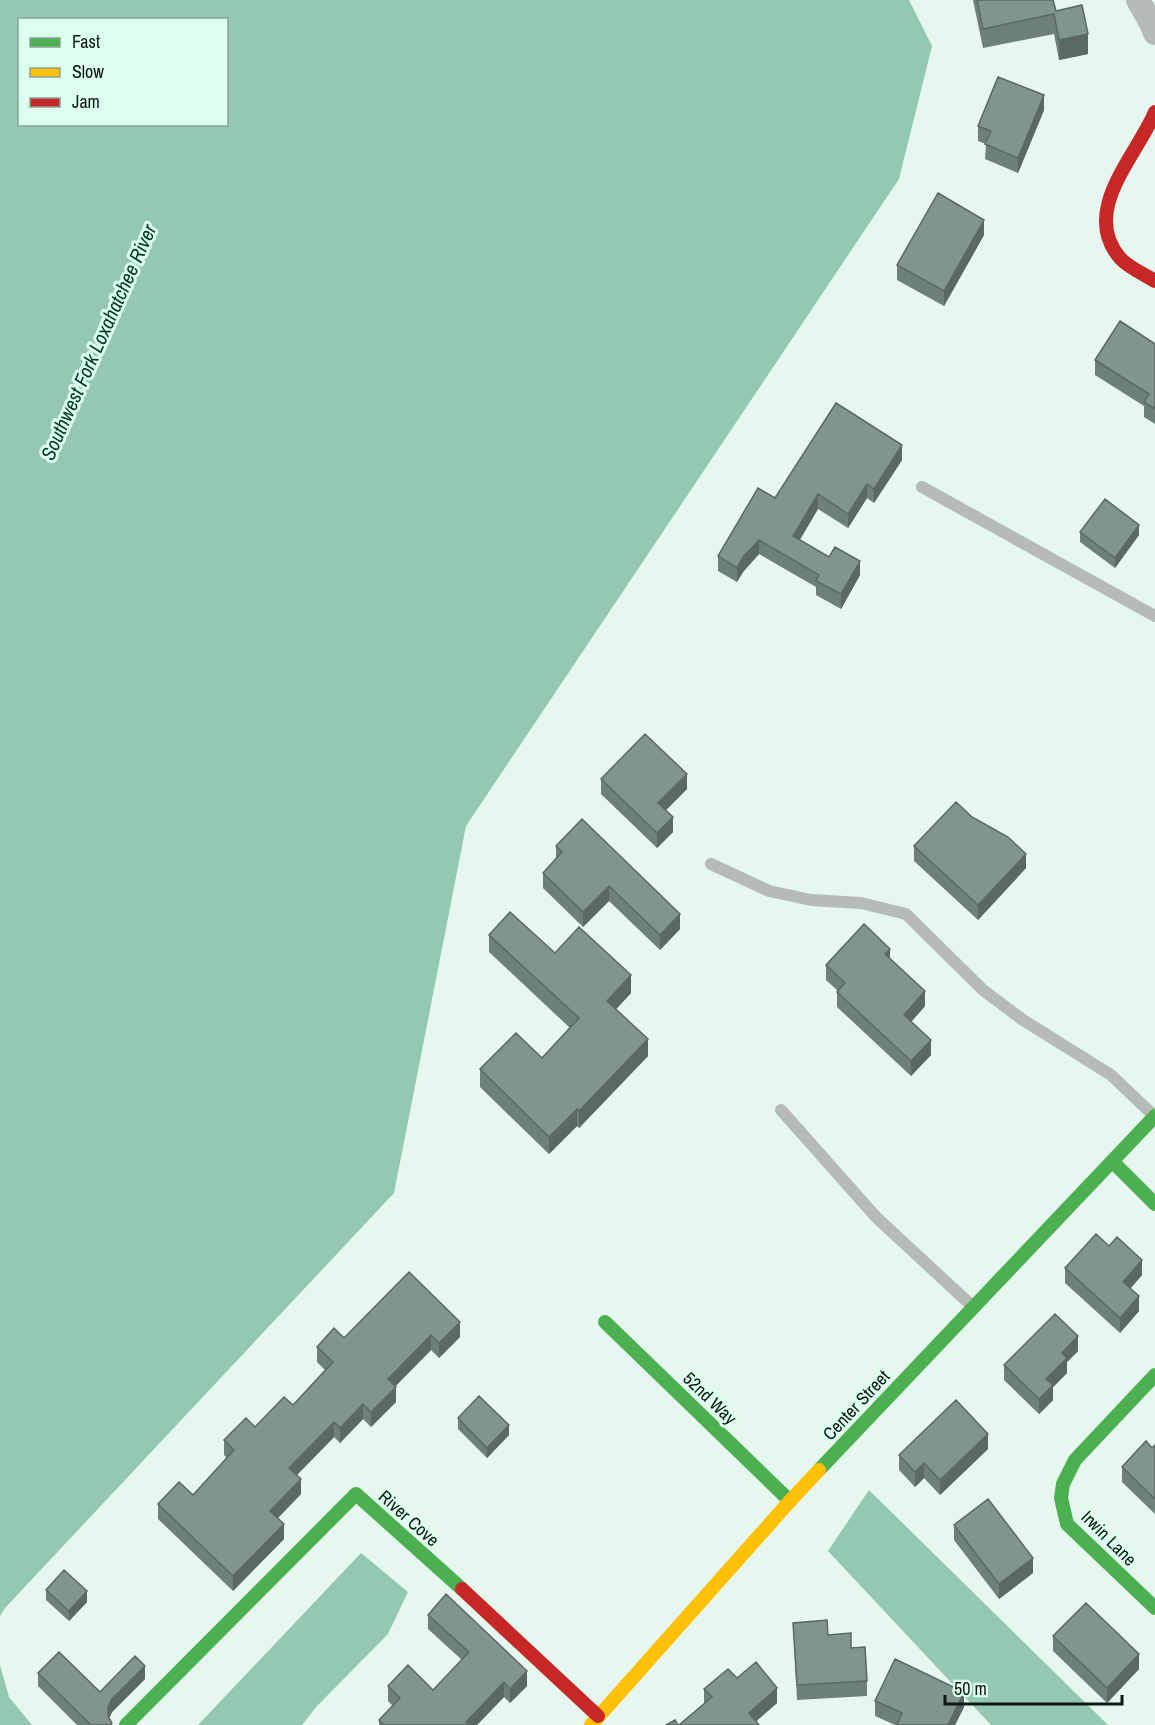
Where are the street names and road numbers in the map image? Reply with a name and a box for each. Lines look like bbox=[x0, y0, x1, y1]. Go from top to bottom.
street label: Center Street bbox=[817, 1364, 895, 1446]
street label: 52nd Way bbox=[678, 1366, 743, 1430]
street label: River Cove bbox=[373, 1484, 445, 1552]
street label: Irwin Lane bbox=[1076, 1505, 1142, 1571]

